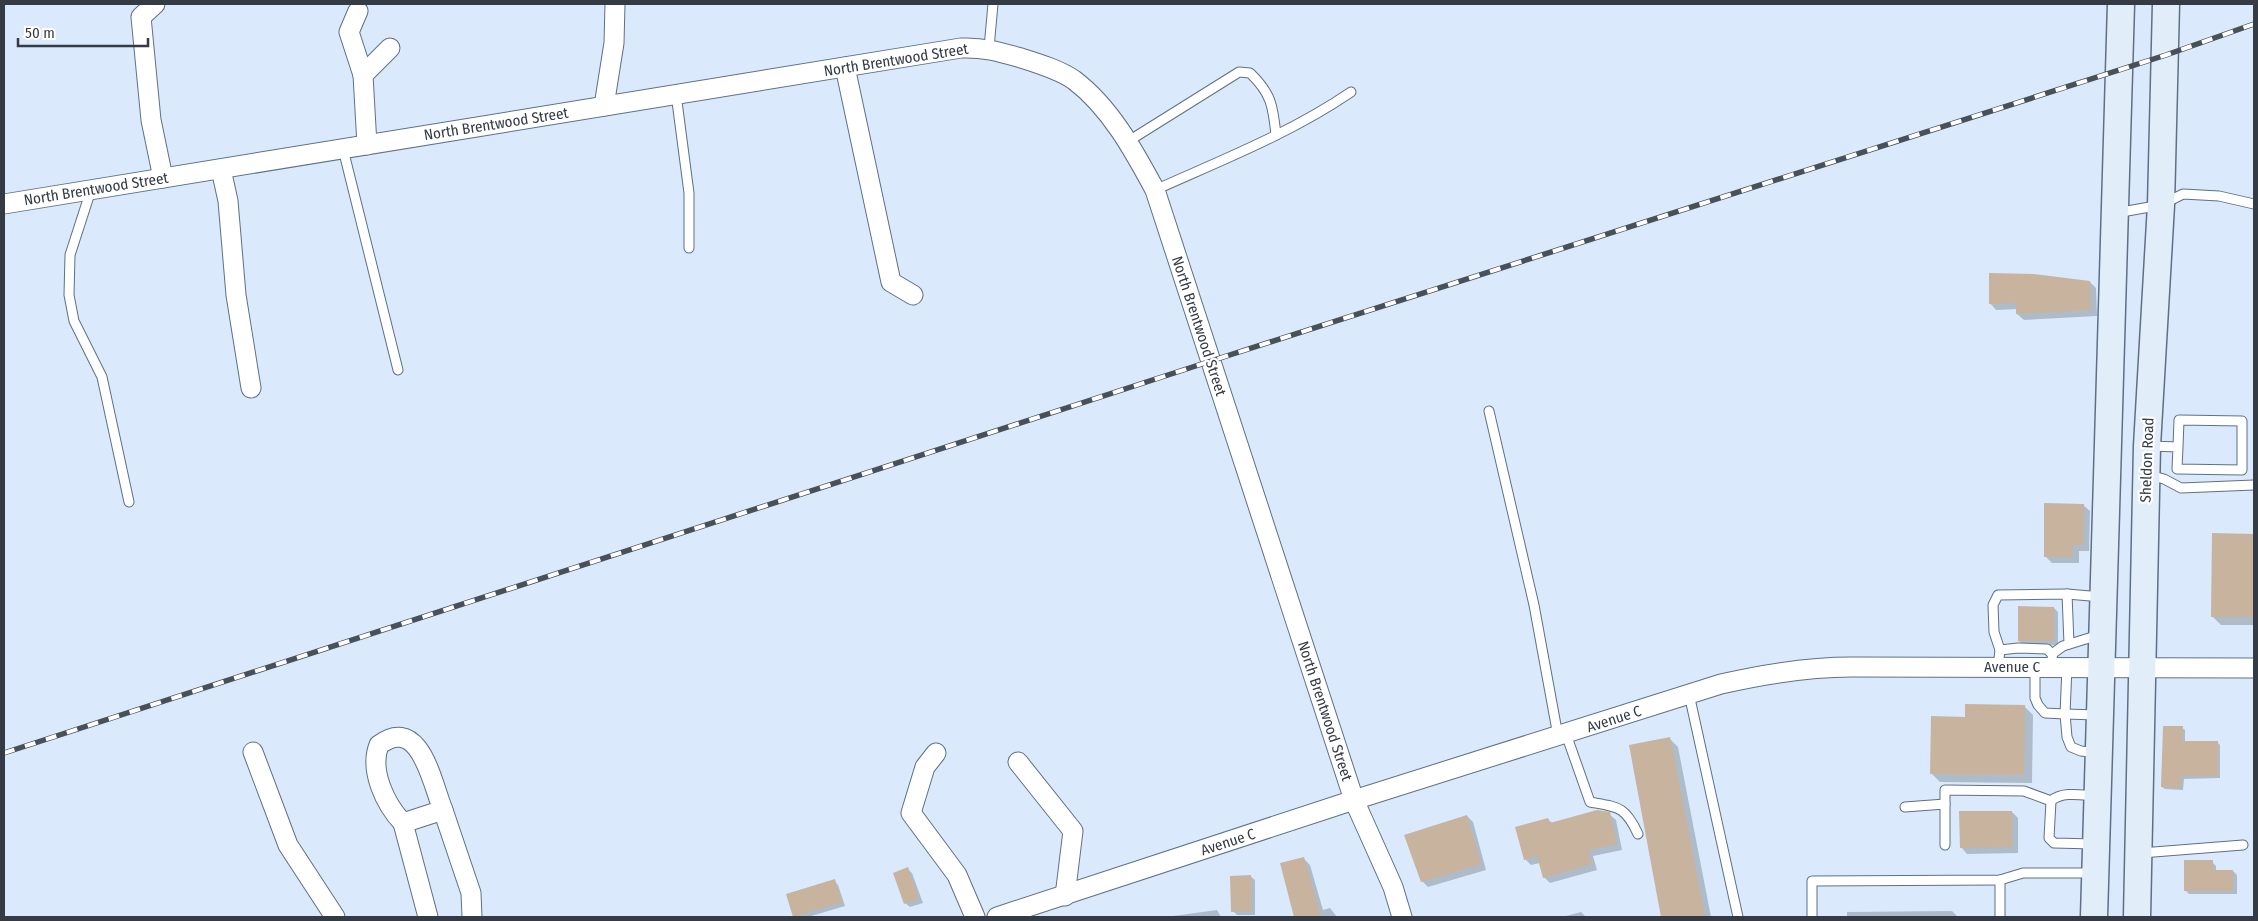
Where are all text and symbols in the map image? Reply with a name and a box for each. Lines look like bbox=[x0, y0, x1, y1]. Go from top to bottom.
scale bar bbox=[18, 15, 148, 47]
text: 50 m bbox=[25, 24, 55, 42]
street label: North Brentwood Street bbox=[823, 40, 970, 80]
street label: North Brentwood Street bbox=[423, 104, 570, 144]
street label: North Brentwood Street bbox=[23, 169, 170, 209]
street label: North Brentwood Street bbox=[1168, 254, 1230, 398]
street label: Sheldon Road bbox=[2137, 417, 2157, 503]
street label: North Brentwood Street bbox=[1294, 639, 1356, 783]
street label: Avenue C bbox=[1984, 658, 2040, 676]
street label: Avenue C bbox=[1584, 702, 1644, 736]
street label: Avenue C bbox=[1198, 825, 1258, 859]

